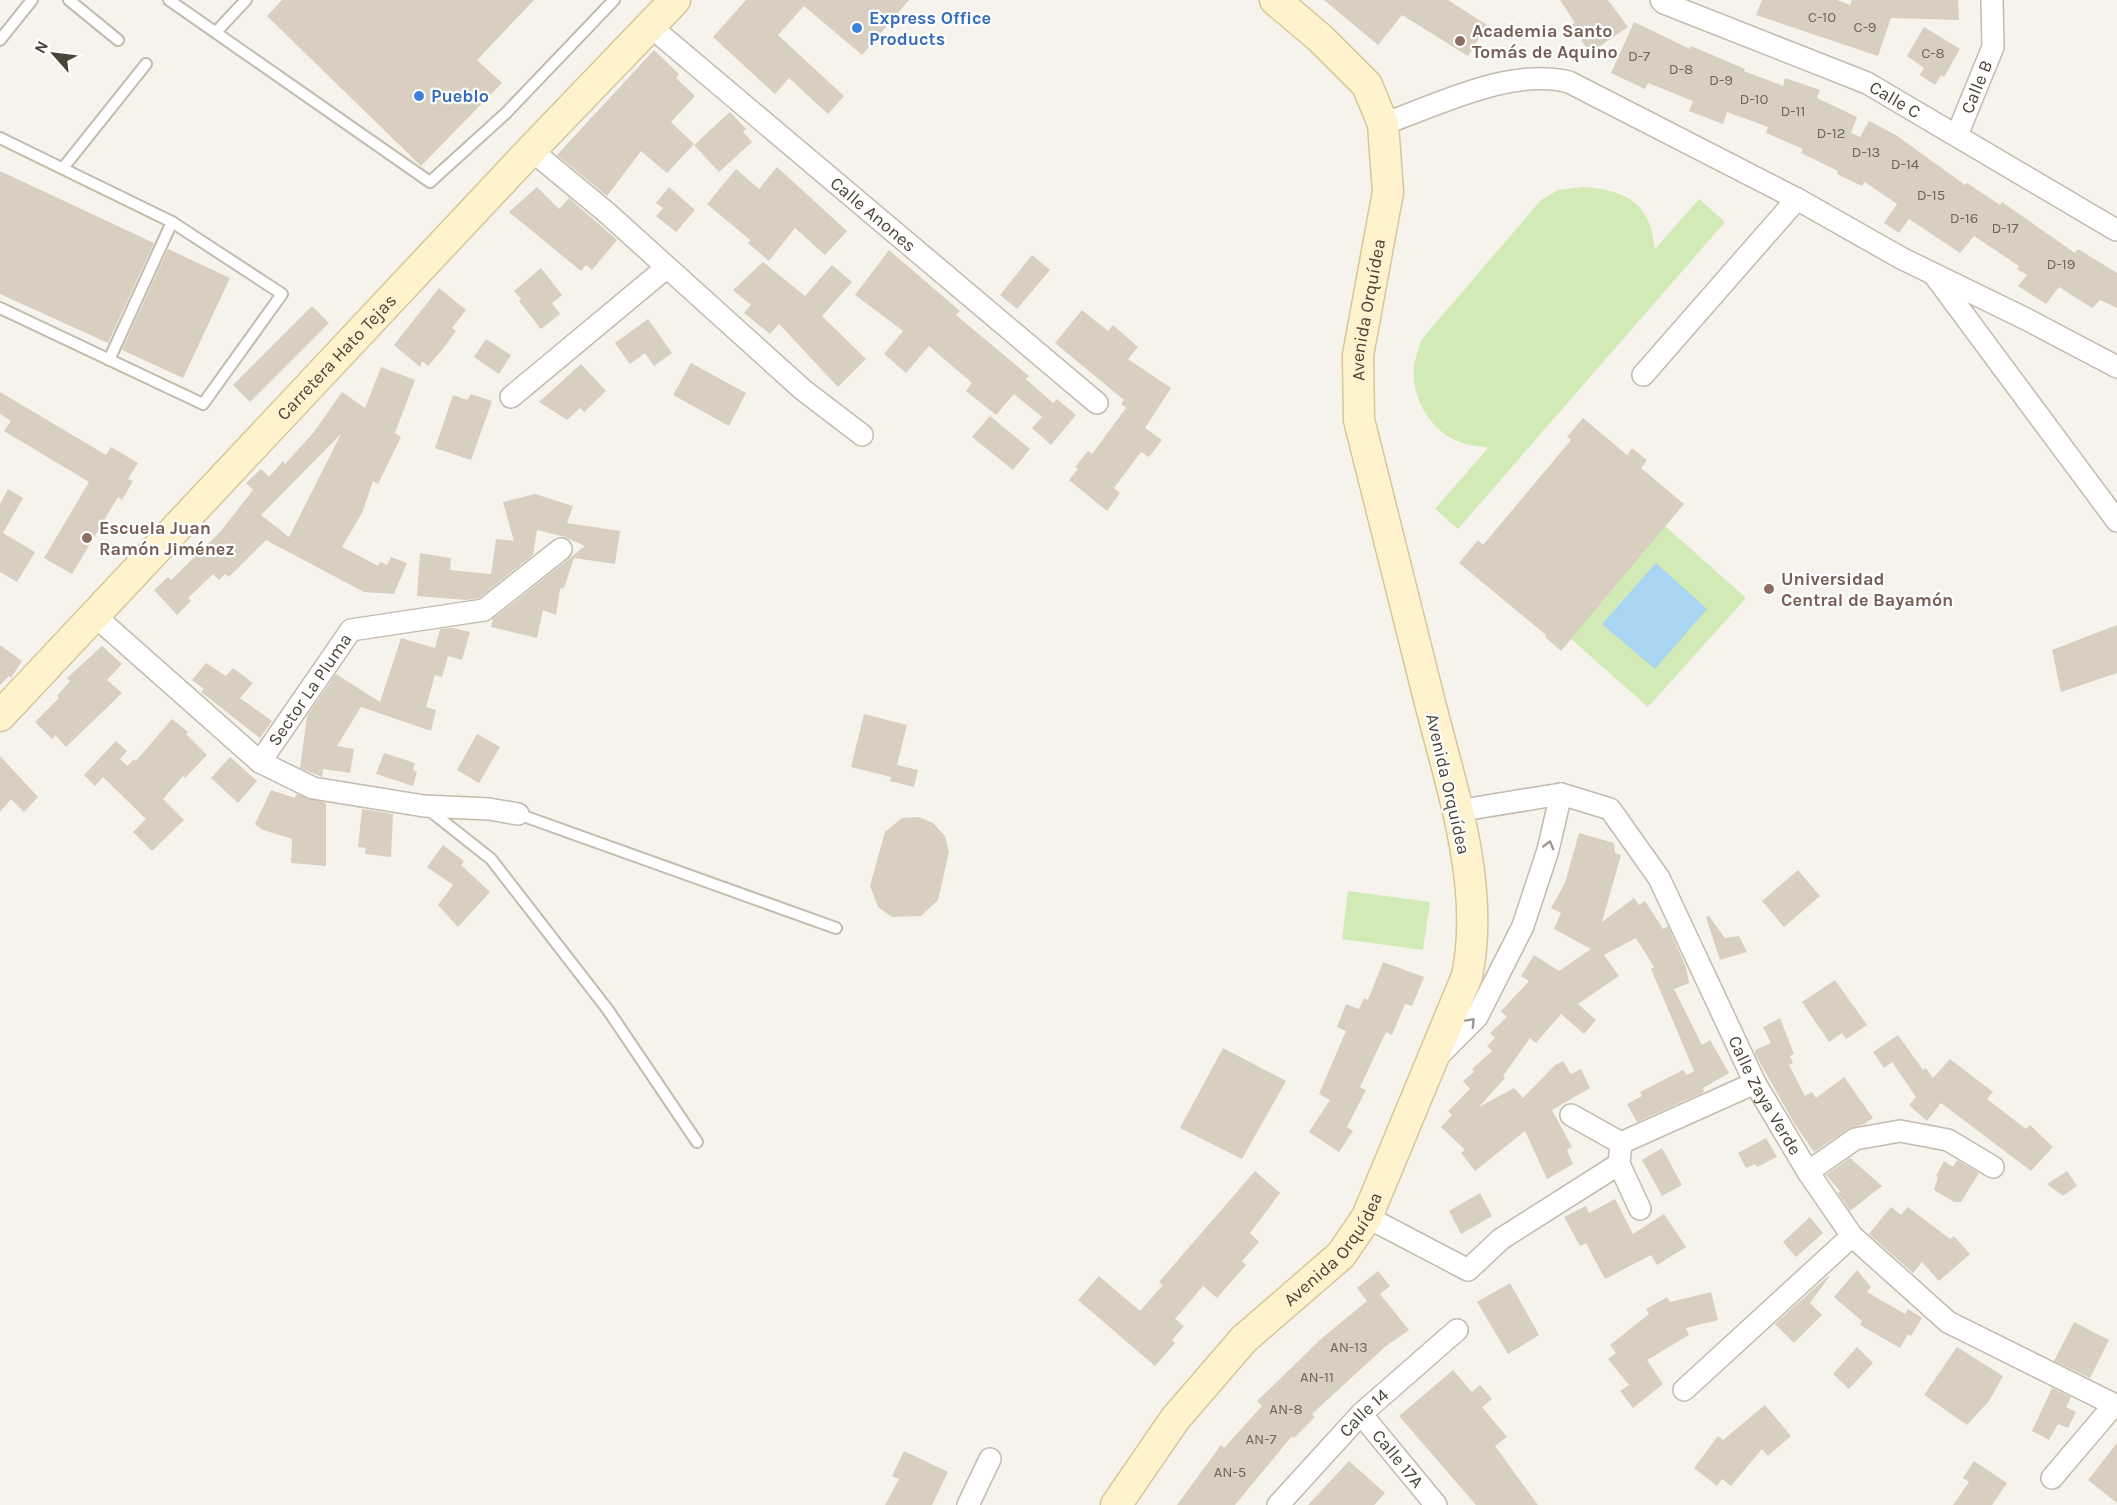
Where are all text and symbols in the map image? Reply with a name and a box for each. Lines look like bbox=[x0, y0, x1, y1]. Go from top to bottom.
place label: Express Office Products bbox=[869, 7, 991, 50]
house number: C-10 bbox=[1808, 8, 1836, 26]
house number: C-9 bbox=[1853, 18, 1877, 36]
place label: Academia Santo Tomás de Aquino bbox=[1472, 20, 1618, 63]
marker: Express Office Products bbox=[850, 21, 864, 35]
north arrow bbox=[24, 24, 84, 84]
marker: Academia Santo Tomás de Aquino bbox=[1453, 34, 1467, 48]
text: N bbox=[30, 38, 52, 57]
house number: C-8 bbox=[1921, 44, 1945, 62]
house number: D-7 bbox=[1628, 47, 1650, 65]
street label: Calle B bbox=[1956, 57, 1997, 117]
house number: D-8 bbox=[1669, 60, 1693, 78]
house number: D-9 bbox=[1709, 71, 1733, 89]
street label: Calle C bbox=[1865, 76, 1925, 123]
place label: Pueblo bbox=[431, 85, 489, 107]
marker: Pueblo bbox=[412, 89, 426, 103]
house number: D-10 bbox=[1740, 90, 1769, 108]
house number: D-11 bbox=[1780, 102, 1806, 120]
house number: D-12 bbox=[1817, 124, 1845, 142]
house number: D-13 bbox=[1852, 143, 1880, 161]
house number: D-14 bbox=[1891, 155, 1920, 173]
street label: Calle Anones bbox=[826, 172, 921, 257]
house number: D-15 bbox=[1917, 186, 1945, 204]
house number: D-16 bbox=[1950, 209, 1978, 227]
house number: D-17 bbox=[1991, 219, 2019, 237]
street label: Avenida Orquídea bbox=[1347, 237, 1390, 381]
house number: D-19 bbox=[2047, 255, 2075, 273]
street label: Carretera Hato Tejas bbox=[272, 290, 401, 425]
place label: Escuela Juan Ramón Jiménez bbox=[99, 517, 234, 560]
marker: Escuela Juan Ramón Jiménez bbox=[80, 531, 94, 545]
place label: Universidad Central de Bayamón bbox=[1781, 568, 1953, 611]
marker: Universidad Central de Bayamón bbox=[1762, 582, 1776, 596]
street label: Sector La Pluma bbox=[263, 629, 357, 750]
street label: Avenida Orquídea bbox=[1421, 711, 1475, 857]
one-way arrow bbox=[1541, 840, 1554, 850]
one-way arrow bbox=[1464, 1019, 1475, 1029]
street label: Calle Zaya Verde bbox=[1723, 1032, 1806, 1159]
street label: Avenida Orquídea bbox=[1279, 1189, 1387, 1311]
house number: AN-13 bbox=[1330, 1338, 1368, 1356]
house number: AN-11 bbox=[1300, 1368, 1334, 1386]
street label: Calle 14 bbox=[1334, 1384, 1393, 1442]
house number: AN-8 bbox=[1269, 1400, 1303, 1418]
street label: Calle 17A bbox=[1367, 1425, 1428, 1493]
house number: AN-7 bbox=[1245, 1430, 1277, 1448]
house number: AN-5 bbox=[1214, 1463, 1246, 1481]

